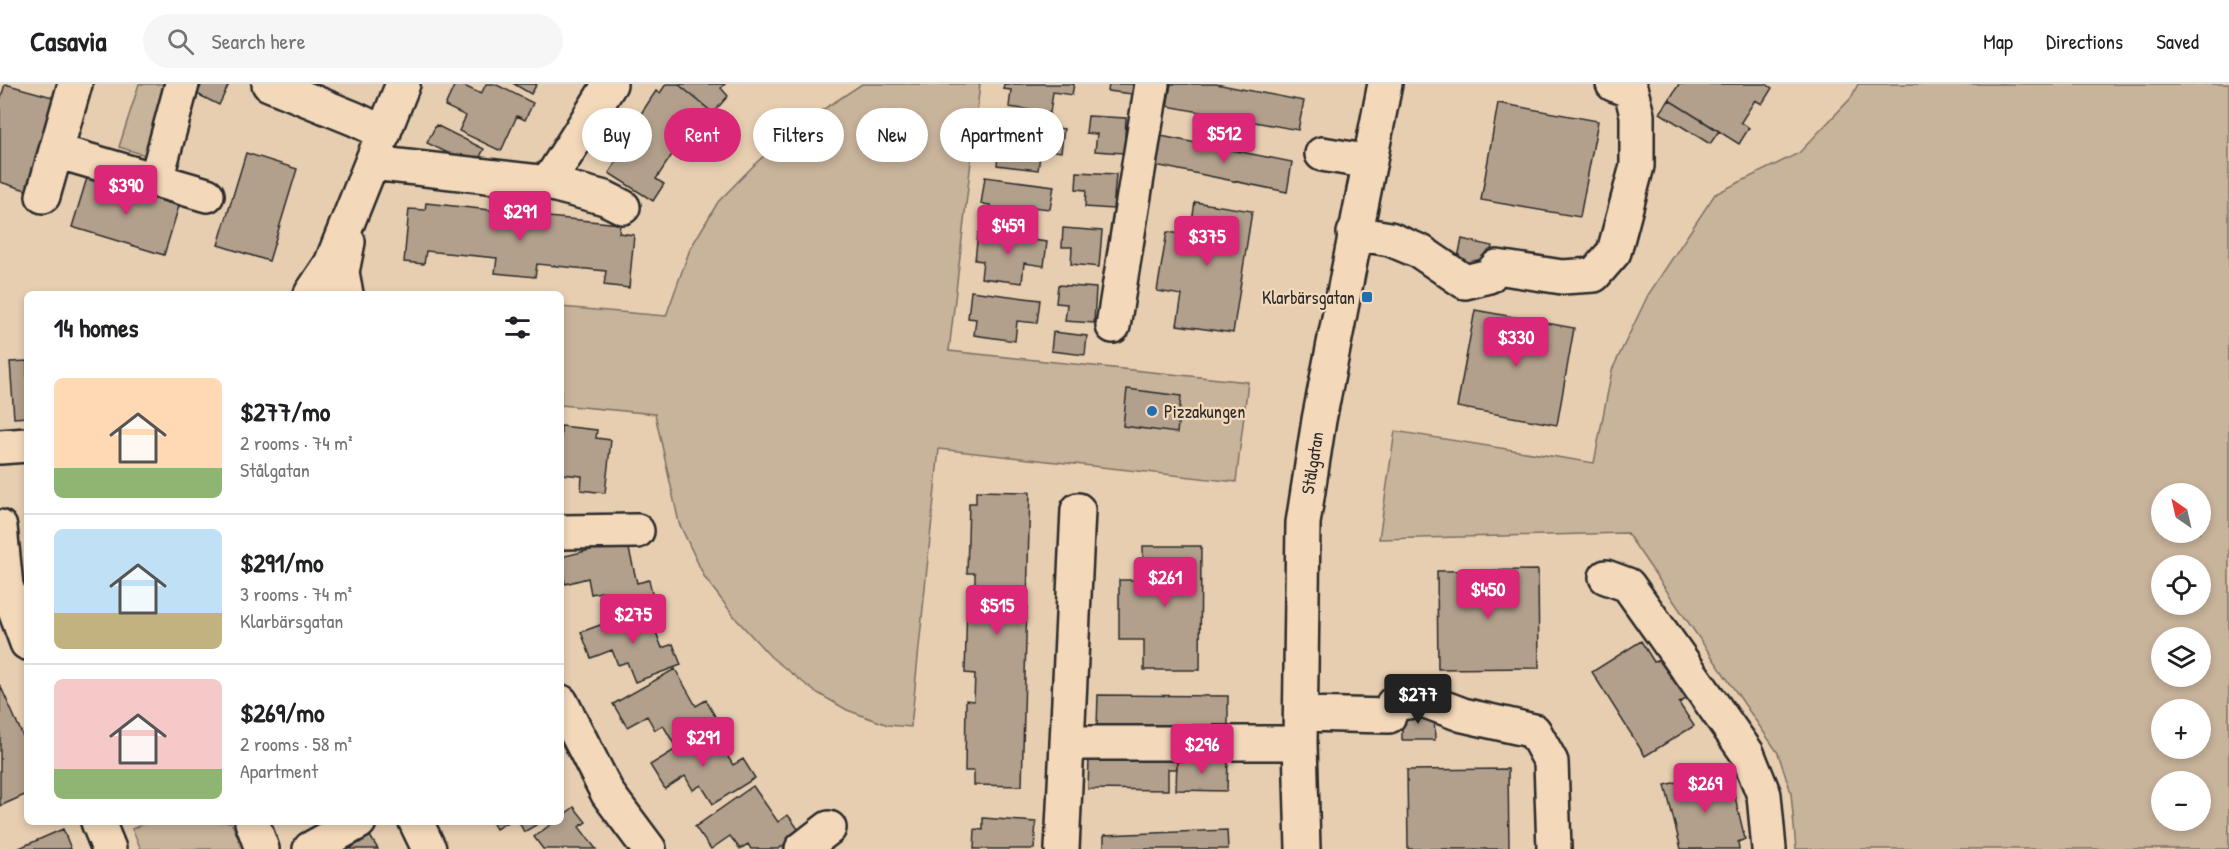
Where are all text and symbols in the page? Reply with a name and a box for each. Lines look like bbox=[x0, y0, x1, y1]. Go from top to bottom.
search box bbox=[143, 14, 563, 68]
text: Casavia bbox=[30, 22, 107, 60]
icon: search bbox=[164, 25, 197, 58]
text: Search here bbox=[212, 26, 306, 56]
text: Map bbox=[1983, 27, 2013, 56]
text: Directions bbox=[2046, 27, 2123, 56]
text: Saved bbox=[2156, 27, 2199, 56]
chip: Buy bbox=[582, 108, 652, 162]
chip: Rent bbox=[664, 108, 741, 162]
chip: Filters bbox=[753, 108, 844, 162]
chip: New bbox=[856, 108, 928, 162]
chip: Apartment bbox=[940, 108, 1064, 162]
pin: $512 bbox=[1188, 113, 1260, 164]
text: $512 bbox=[1206, 119, 1242, 146]
pin: $390 bbox=[90, 165, 162, 216]
text: $390 bbox=[108, 171, 144, 198]
pin: $291 bbox=[484, 191, 556, 242]
text: $291 bbox=[503, 197, 537, 224]
pin: $459 bbox=[972, 205, 1044, 256]
text: $459 bbox=[991, 211, 1025, 238]
pin: $375 bbox=[1171, 216, 1243, 267]
text: $375 bbox=[1188, 222, 1226, 249]
place label: Klarbärsgatan bbox=[1262, 285, 1355, 310]
marker: Klarbärsgatan bbox=[1360, 290, 1374, 304]
text: 14 homes bbox=[54, 310, 139, 345]
icon: filters bbox=[501, 311, 534, 344]
pin: $330 bbox=[1480, 317, 1552, 368]
text: $330 bbox=[1497, 323, 1535, 350]
text: $277/mo bbox=[240, 394, 330, 429]
place label: Pizzakungen bbox=[1164, 399, 1245, 424]
icon: home bbox=[102, 402, 174, 474]
marker: Pizzakungen bbox=[1145, 404, 1159, 418]
text: 2 rooms · 74 m² bbox=[240, 429, 352, 456]
street label: Stålgatan bbox=[1295, 430, 1329, 496]
text: Stålgatan bbox=[240, 456, 310, 483]
north arrow bbox=[2151, 483, 2211, 543]
map controls bbox=[2151, 483, 2211, 831]
text: $291/mo bbox=[240, 545, 324, 580]
icon: home bbox=[102, 553, 174, 625]
button: locate bbox=[2151, 555, 2211, 615]
pin: $261 bbox=[1129, 557, 1201, 608]
text: $261 bbox=[1148, 563, 1182, 590]
pin: $450 bbox=[1452, 569, 1524, 620]
text: $450 bbox=[1470, 575, 1506, 602]
text: 3 rooms · 74 m² bbox=[240, 580, 352, 607]
pin: $515 bbox=[961, 585, 1033, 636]
text: $515 bbox=[980, 591, 1014, 618]
pin: $275 bbox=[597, 594, 669, 645]
text: $275 bbox=[614, 600, 652, 627]
text: Klarbärsgatan bbox=[240, 607, 343, 634]
button: layers bbox=[2151, 627, 2211, 687]
pin: $277 bbox=[1382, 674, 1454, 725]
text: $277 bbox=[1398, 680, 1438, 707]
text: $269/mo bbox=[240, 695, 324, 730]
button: + bbox=[2151, 699, 2211, 759]
icon: home bbox=[102, 703, 174, 775]
pin: $291 bbox=[667, 717, 739, 768]
text: $291 bbox=[686, 723, 720, 750]
pin: $296 bbox=[1166, 724, 1238, 775]
text: 2 rooms · 58 m² bbox=[240, 730, 352, 757]
text: $296 bbox=[1185, 730, 1219, 757]
text: Apartment bbox=[240, 757, 318, 784]
pin: $269 bbox=[1669, 763, 1741, 814]
text: $269 bbox=[1688, 769, 1722, 796]
button: − bbox=[2151, 771, 2211, 831]

